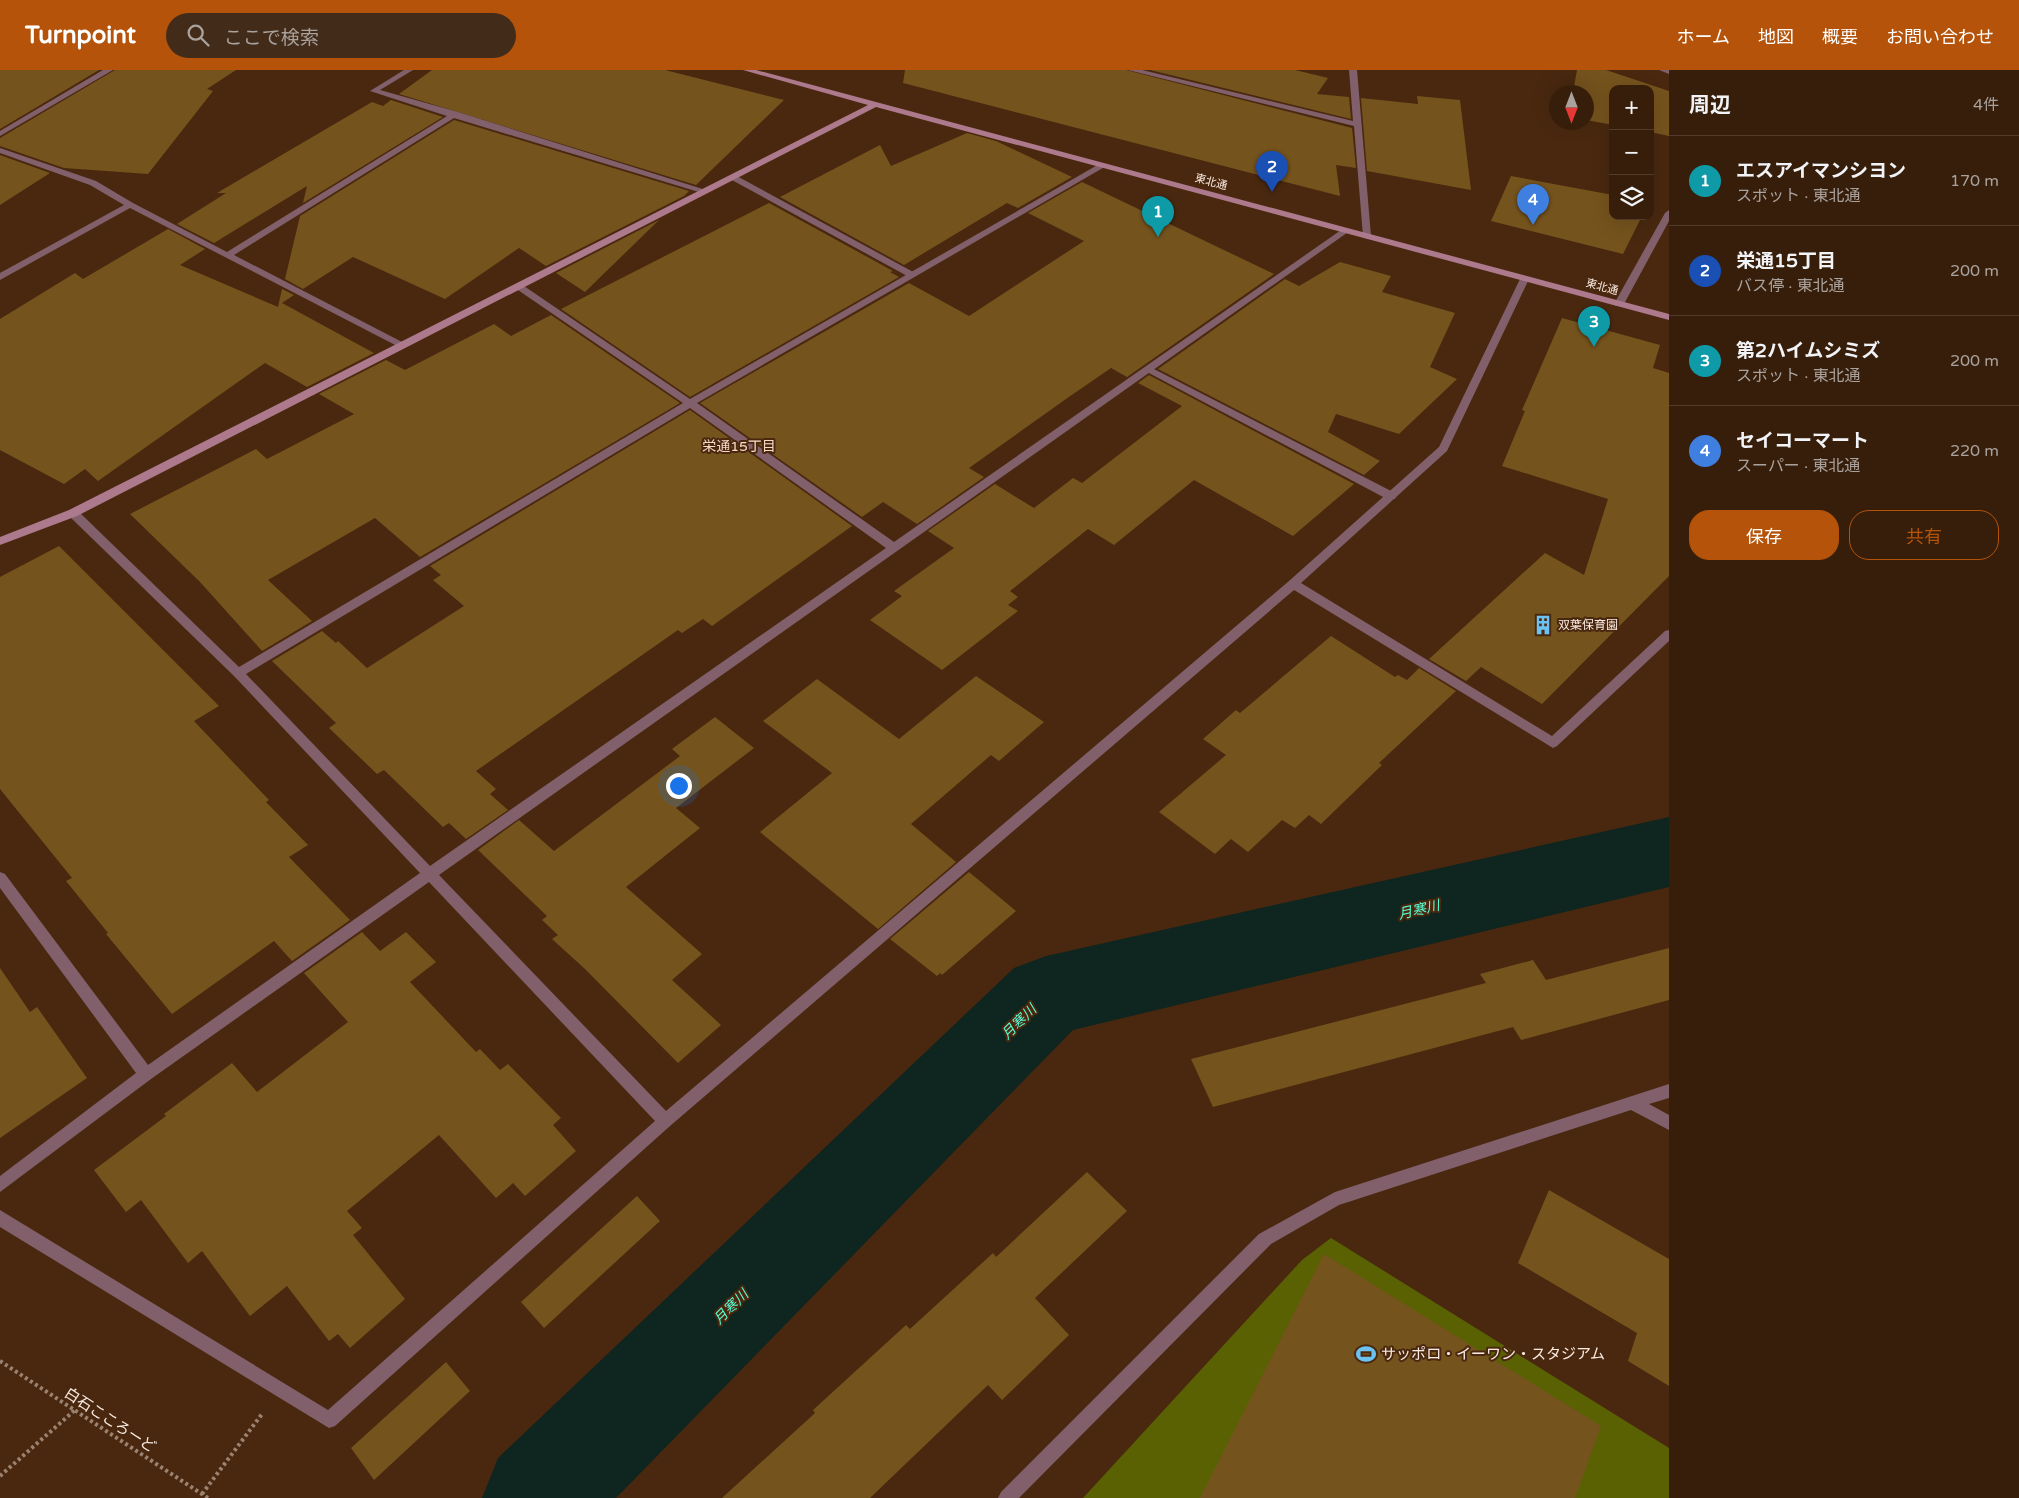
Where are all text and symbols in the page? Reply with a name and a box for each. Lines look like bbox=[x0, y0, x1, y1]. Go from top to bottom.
search box bbox=[166, 13, 516, 58]
text: Turnpoint bbox=[25, 21, 136, 50]
icon: search bbox=[184, 21, 212, 49]
text: ホーム bbox=[1677, 26, 1730, 48]
text: 地図 bbox=[1758, 26, 1794, 48]
text: 概要 bbox=[1822, 26, 1858, 48]
text: お問い合わせ bbox=[1886, 26, 1994, 48]
text: ここで検索 bbox=[224, 27, 319, 49]
north arrow bbox=[1549, 85, 1594, 130]
map controls bbox=[1609, 85, 1654, 220]
button: + bbox=[1609, 85, 1654, 130]
text: 周辺 bbox=[1689, 93, 1731, 118]
text: 4件 bbox=[1973, 95, 1999, 115]
button: − bbox=[1609, 130, 1654, 175]
pin: 2 bbox=[1256, 151, 1288, 192]
text: エスアイマンシヨン bbox=[1736, 160, 1906, 182]
street label: 東北通 bbox=[1193, 171, 1229, 193]
text: 1 bbox=[1700, 171, 1710, 191]
text: 170 m bbox=[1950, 171, 1999, 191]
button: layers bbox=[1609, 175, 1654, 220]
pin: 4 bbox=[1517, 184, 1549, 225]
text: スポット · 東北通 bbox=[1736, 186, 1860, 206]
pin: 1 bbox=[1142, 196, 1174, 237]
text: 栄通15丁目 bbox=[1736, 250, 1836, 272]
text: 2 bbox=[1700, 261, 1710, 281]
text: 200 m bbox=[1950, 261, 1999, 281]
street label: 東北通 bbox=[1584, 276, 1620, 298]
text: バス停 · 東北通 bbox=[1736, 276, 1844, 296]
pin: 3 bbox=[1578, 306, 1610, 347]
text: 第2ハイムシミズ bbox=[1736, 340, 1880, 362]
text: 3 bbox=[1700, 351, 1710, 371]
text: 200 m bbox=[1950, 351, 1999, 371]
text: スポット · 東北通 bbox=[1736, 366, 1860, 386]
text: セイコーマート bbox=[1736, 430, 1869, 452]
district label: 栄通15丁目 bbox=[702, 438, 776, 455]
text: 4 bbox=[1700, 441, 1710, 461]
text: 220 m bbox=[1950, 441, 1999, 461]
text: スーパー · 東北通 bbox=[1736, 456, 1860, 476]
button: 保存 bbox=[1689, 510, 1839, 560]
button: 共有 bbox=[1849, 510, 1999, 560]
building icon: 双葉保育園 bbox=[1532, 614, 1554, 636]
place label: 双葉保育園 bbox=[1558, 618, 1618, 632]
your location bbox=[666, 773, 692, 799]
water label: 月寒川 bbox=[1397, 897, 1443, 923]
water label: 月寒川 bbox=[998, 1000, 1041, 1043]
water label: 月寒川 bbox=[710, 1285, 753, 1328]
sports icon: サッポロ・イーワン・スタジアム bbox=[1355, 1343, 1377, 1365]
place label: サッポロ・イーワン・スタジアム bbox=[1381, 1345, 1605, 1363]
street label: 白石こころーど bbox=[61, 1384, 159, 1456]

